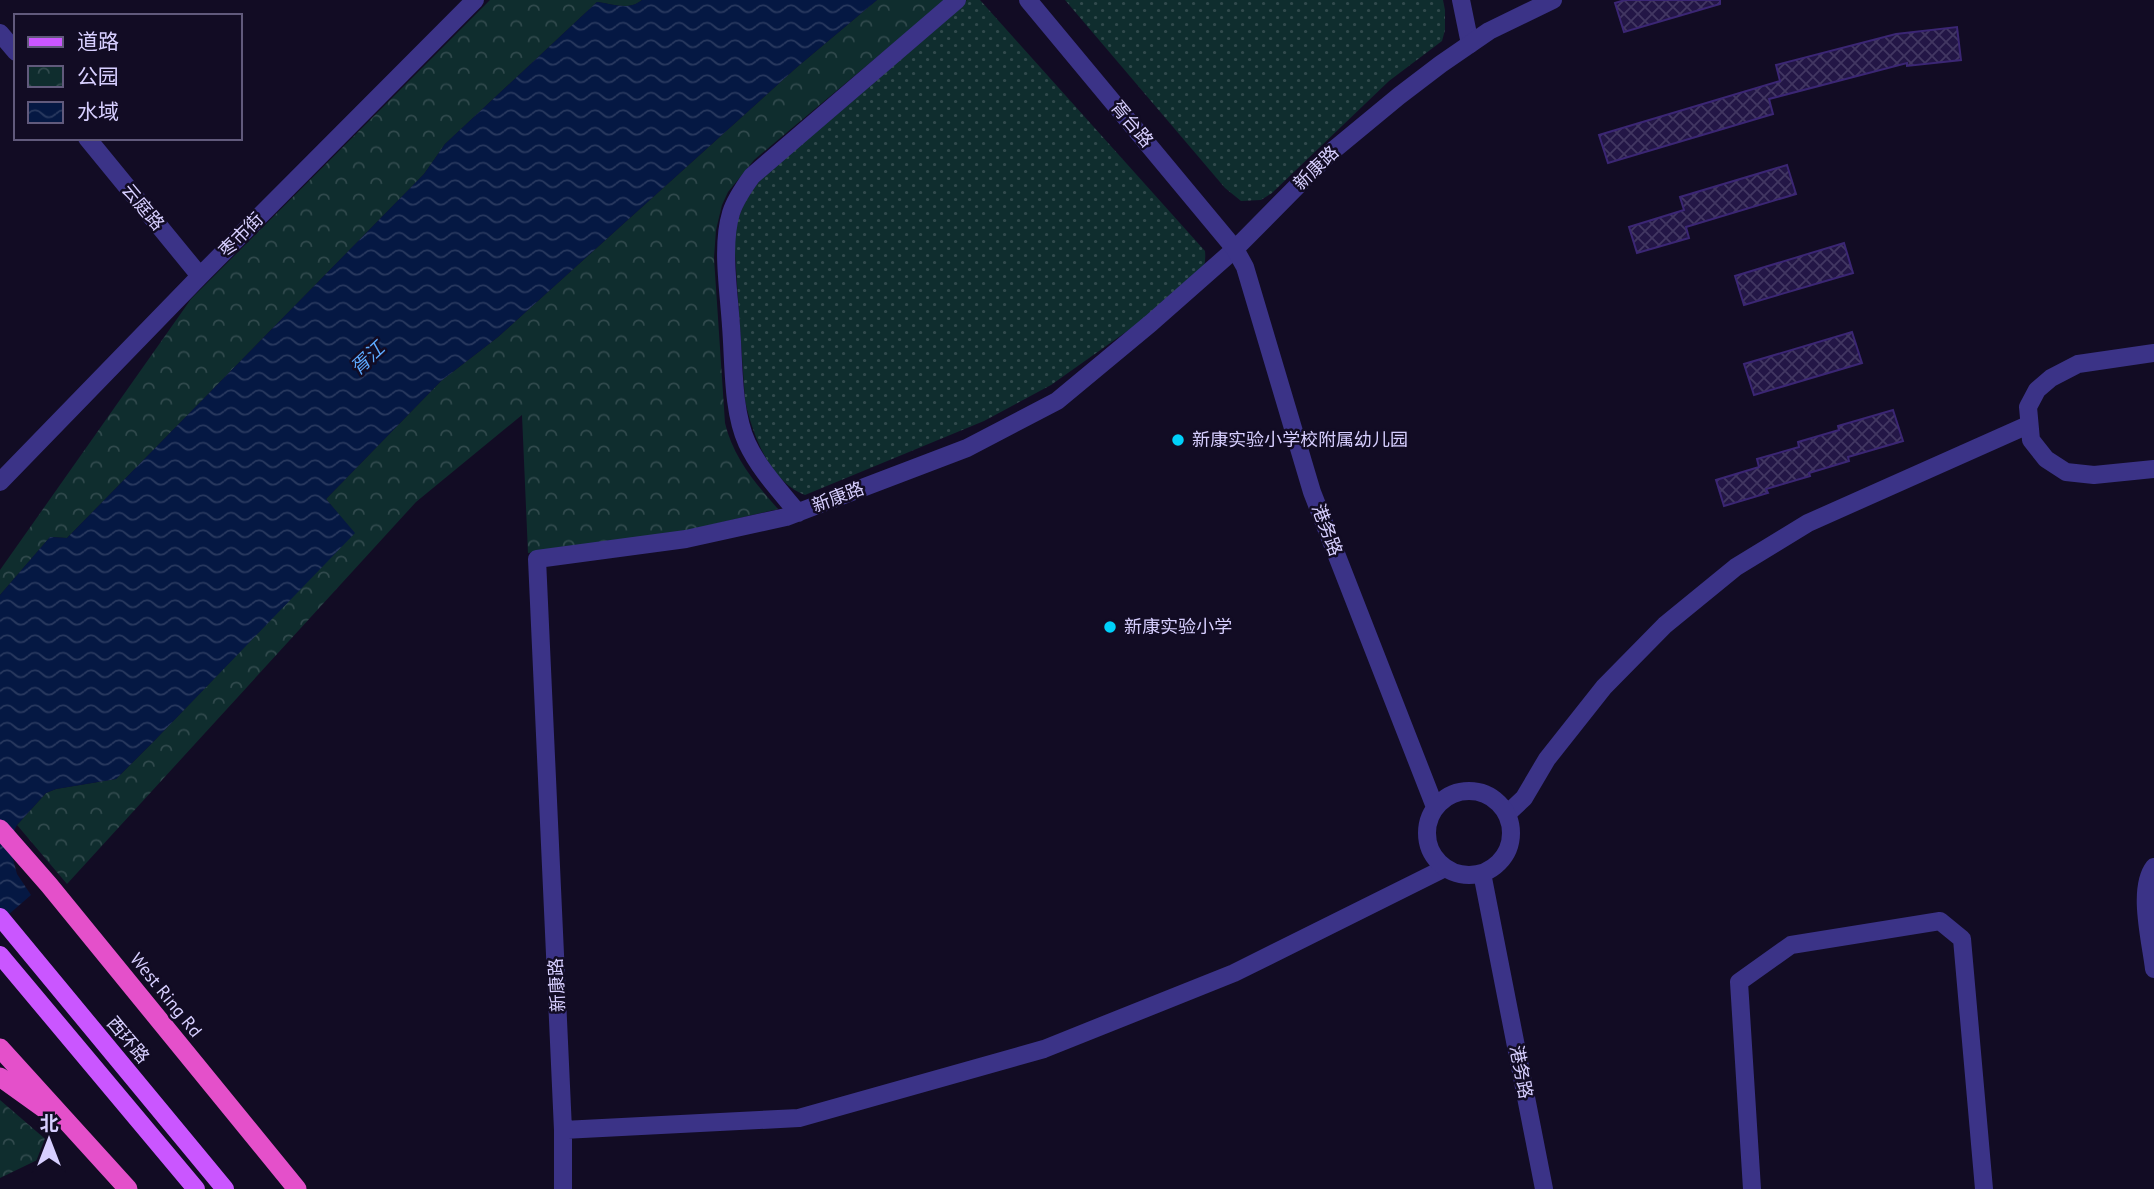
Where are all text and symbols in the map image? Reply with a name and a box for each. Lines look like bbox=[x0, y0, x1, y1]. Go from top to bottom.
legend bbox=[14, 14, 242, 140]
text: 道路 bbox=[77, 28, 119, 55]
text: 公园 bbox=[77, 63, 119, 90]
street label: 胥台路 bbox=[1106, 96, 1159, 152]
text: 水域 bbox=[77, 98, 119, 125]
street label: 新康路 bbox=[1288, 141, 1343, 195]
street label: 云庭路 bbox=[117, 179, 170, 235]
street label: 枣市街 bbox=[213, 207, 268, 262]
water label: 胥江 bbox=[345, 335, 391, 380]
place label: 新康实验小学校附属幼儿园 bbox=[1192, 428, 1408, 451]
marker: 新康实验小学校附属幼儿园 bbox=[1170, 432, 1186, 448]
street label: 新康路 bbox=[808, 476, 867, 517]
street label: 港务路 bbox=[1307, 500, 1348, 559]
place label: 新康实验小学 bbox=[1124, 615, 1232, 638]
marker: 新康实验小学 bbox=[1102, 619, 1118, 635]
street label: West Ring Rd bbox=[125, 948, 207, 1042]
street label: 新康路 bbox=[544, 957, 569, 1013]
street label: 西环路 bbox=[102, 1012, 155, 1068]
street label: 港务路 bbox=[1505, 1043, 1538, 1101]
north arrow bbox=[14, 1105, 84, 1175]
text: 北 bbox=[39, 1111, 59, 1135]

